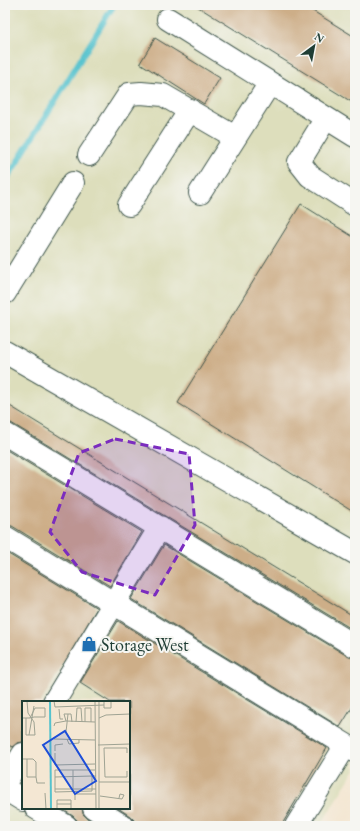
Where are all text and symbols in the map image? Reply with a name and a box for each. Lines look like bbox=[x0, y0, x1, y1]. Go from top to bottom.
north arrow bbox=[294, 26, 334, 66]
text: N bbox=[312, 29, 327, 46]
place label: Storage West bbox=[101, 633, 189, 656]
shop icon: Storage West bbox=[80, 635, 98, 653]
inset map bbox=[22, 701, 130, 809]

